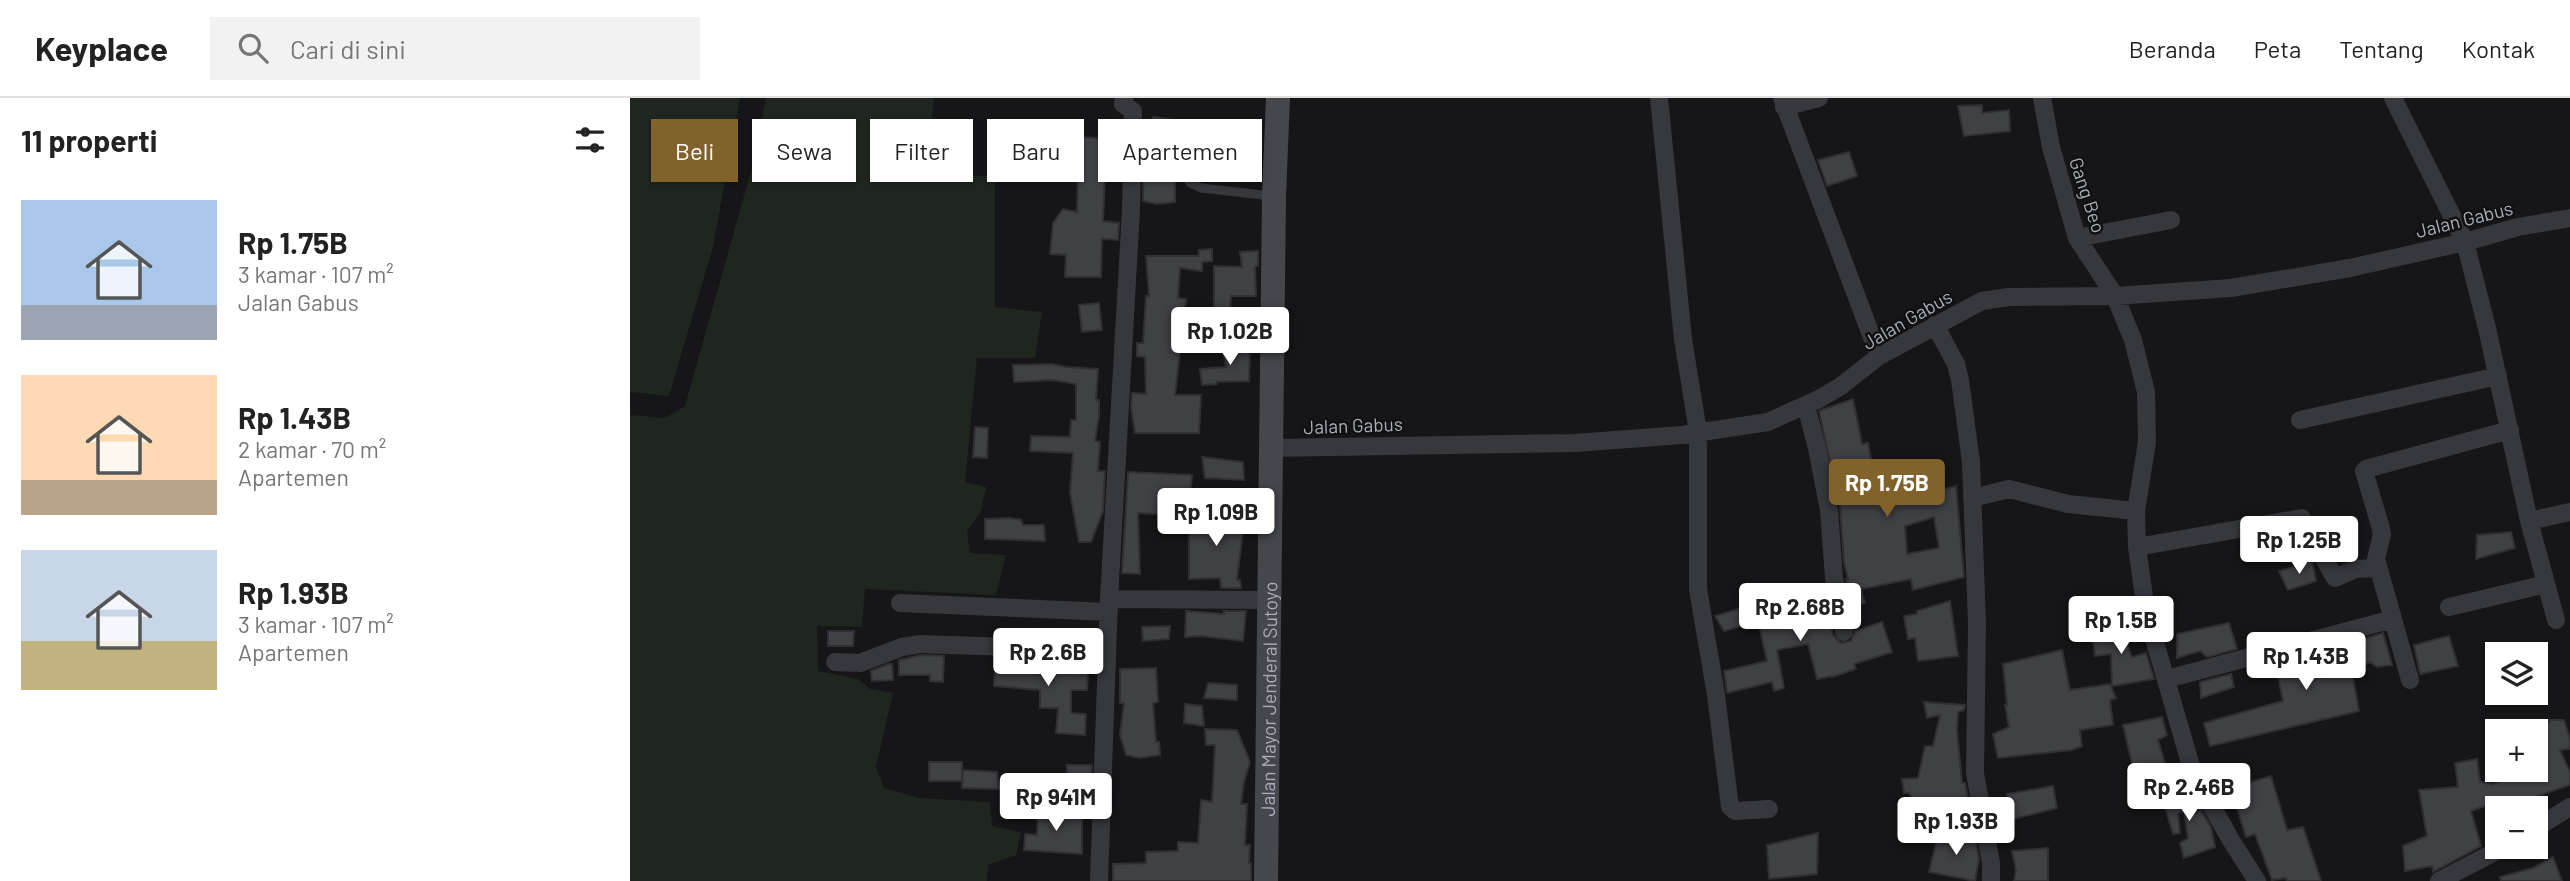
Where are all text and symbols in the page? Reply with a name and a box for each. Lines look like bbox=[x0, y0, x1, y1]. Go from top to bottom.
search box bbox=[210, 17, 700, 80]
text: Keyplace bbox=[35, 28, 168, 68]
icon: search bbox=[234, 29, 272, 67]
text: Cari di sini bbox=[290, 33, 406, 64]
text: Beranda bbox=[2129, 34, 2216, 63]
text: Peta bbox=[2254, 34, 2301, 63]
text: Tentang bbox=[2339, 34, 2424, 63]
text: Kontak bbox=[2462, 34, 2535, 63]
chip: Beli bbox=[651, 119, 738, 182]
chip: Sewa bbox=[752, 119, 856, 182]
chip: Filter bbox=[870, 119, 973, 182]
chip: Baru bbox=[987, 119, 1084, 182]
chip: Apartemen bbox=[1098, 119, 1262, 182]
icon: filters bbox=[571, 121, 609, 159]
text: 11 properti bbox=[21, 122, 157, 158]
street label: Gang Beo bbox=[2065, 154, 2111, 236]
street label: Jalan Gabus bbox=[2413, 196, 2515, 242]
text: Rp 1.75B bbox=[238, 224, 348, 260]
icon: home bbox=[77, 228, 161, 312]
text: 3 kamar · 107 m² bbox=[238, 260, 394, 288]
street label: Jalan Gabus bbox=[1858, 284, 1956, 354]
text: Jalan Gabus bbox=[238, 288, 359, 316]
pin: Rp 1.02B bbox=[1158, 308, 1302, 367]
text: Rp 1.02B bbox=[1187, 316, 1273, 344]
text: Rp 1.43B bbox=[238, 399, 351, 435]
icon: home bbox=[77, 403, 161, 487]
street label: Jalan Gabus bbox=[1303, 412, 1403, 438]
text: 2 kamar · 70 m² bbox=[238, 435, 386, 463]
pin: Rp 1.75B bbox=[1815, 460, 1959, 519]
text: Apartemen bbox=[238, 463, 349, 491]
text: Rp 1.75B bbox=[1845, 468, 1929, 496]
pin: Rp 1.09B bbox=[1144, 489, 1288, 548]
text: Rp 1.09B bbox=[1173, 497, 1259, 525]
pin: Rp 1.25B bbox=[2227, 517, 2371, 576]
text: Rp 1.25B bbox=[2256, 525, 2342, 553]
text: Rp 1.93B bbox=[238, 574, 349, 610]
icon: home bbox=[77, 578, 161, 662]
street label: Jalan Mayor Jenderal Sutoyo bbox=[1255, 581, 1281, 817]
pin: Rp 2.68B bbox=[1728, 584, 1872, 643]
text: Rp 2.68B bbox=[1755, 592, 1845, 620]
pin: Rp 1.5B bbox=[2056, 596, 2186, 656]
text: Rp 1.5B bbox=[2085, 605, 2157, 633]
text: 3 kamar · 107 m² bbox=[238, 610, 394, 638]
pin: Rp 2.6B bbox=[983, 628, 1113, 688]
pin: Rp 1.43B bbox=[2234, 632, 2378, 692]
text: Rp 2.6B bbox=[1009, 637, 1087, 665]
text: Apartemen bbox=[238, 638, 349, 666]
text: Rp 1.43B bbox=[2263, 641, 2349, 669]
map controls bbox=[2485, 642, 2548, 859]
button: layers bbox=[2485, 642, 2548, 705]
button: + bbox=[2485, 719, 2548, 782]
pin: Rp 2.46B bbox=[2117, 764, 2261, 823]
text: Rp 2.46B bbox=[2143, 772, 2235, 800]
pin: Rp 941M bbox=[991, 774, 1121, 833]
text: Rp 941M bbox=[1016, 782, 1096, 810]
button: − bbox=[2485, 796, 2548, 859]
pin: Rp 1.93B bbox=[1884, 798, 2028, 857]
text: Rp 1.93B bbox=[1913, 806, 1999, 834]

